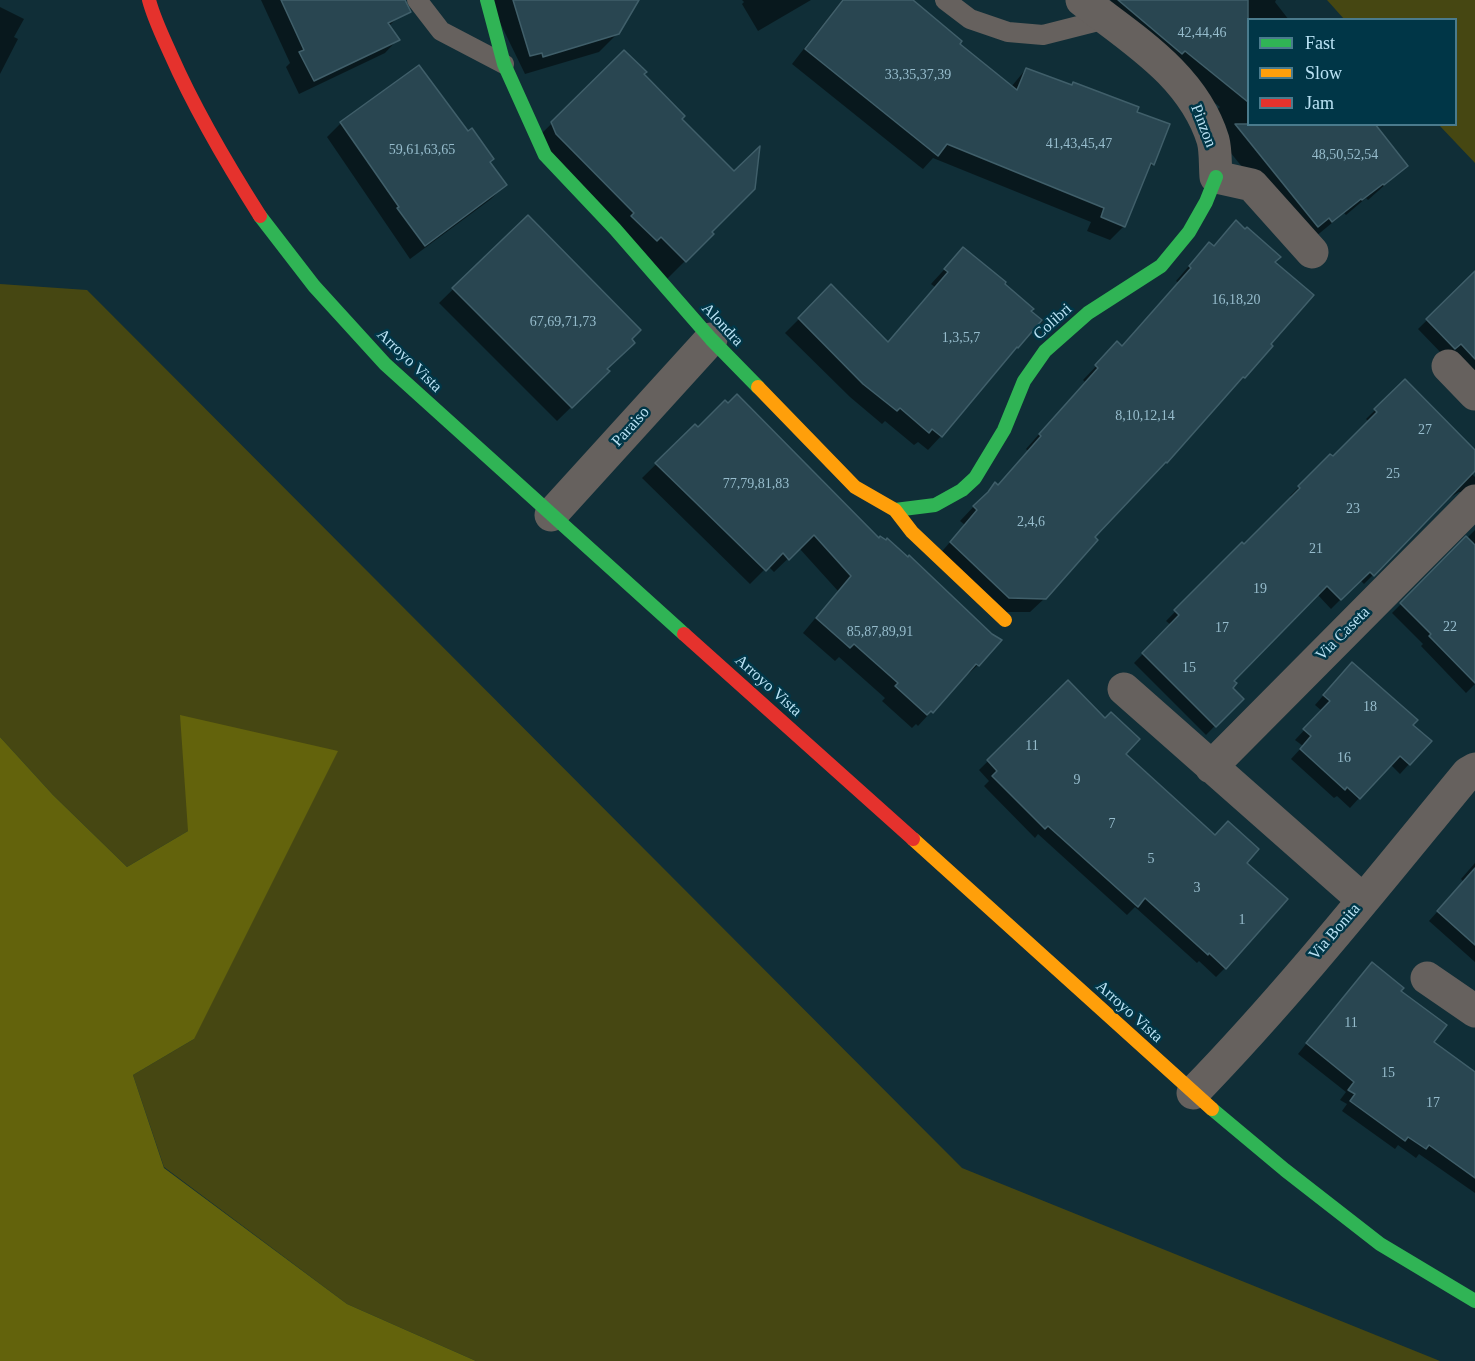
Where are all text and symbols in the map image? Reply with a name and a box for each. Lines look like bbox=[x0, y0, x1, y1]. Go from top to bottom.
legend bbox=[1247, 18, 1457, 126]
house number: 42,44,46 bbox=[1178, 25, 1226, 41]
text: Fast bbox=[1305, 33, 1335, 53]
text: Slow bbox=[1305, 63, 1342, 83]
house number: 33,35,37,39 bbox=[885, 67, 951, 83]
text: Jam bbox=[1305, 93, 1334, 113]
street label: Pinzon bbox=[1186, 102, 1220, 150]
house number: 41,43,45,47 bbox=[1046, 136, 1112, 152]
house number: 59,61,63,65 bbox=[389, 142, 455, 158]
house number: 48,50,52,54 bbox=[1312, 147, 1378, 163]
house number: 16,18,20 bbox=[1212, 292, 1260, 308]
street label: Alondra bbox=[697, 299, 747, 351]
street label: Colibri bbox=[1030, 300, 1076, 344]
house number: 67,69,71,73 bbox=[530, 314, 596, 330]
street label: Arroyo Vista bbox=[372, 325, 446, 397]
house number: 1,3,5,7 bbox=[942, 330, 980, 346]
street label: Paraiso bbox=[608, 403, 654, 451]
house number: 8,10,12,14 bbox=[1115, 408, 1175, 424]
house number: 27 bbox=[1418, 422, 1432, 438]
house number: 25 bbox=[1386, 466, 1400, 482]
house number: 77,79,81,83 bbox=[723, 476, 789, 492]
house number: 23 bbox=[1346, 501, 1360, 517]
house number: 2,4,6 bbox=[1017, 514, 1045, 530]
house number: 21 bbox=[1309, 541, 1323, 557]
house number: 19 bbox=[1253, 581, 1267, 597]
street label: Via Caseta bbox=[1312, 603, 1374, 665]
house number: 22 bbox=[1443, 619, 1457, 635]
house number: 17 bbox=[1215, 620, 1229, 636]
house number: 85,87,89,91 bbox=[847, 624, 913, 640]
street label: Arroyo Vista bbox=[731, 651, 805, 721]
house number: 15 bbox=[1182, 660, 1196, 676]
house number: 18 bbox=[1363, 699, 1377, 715]
house number: 11 bbox=[1025, 738, 1039, 754]
house number: 16 bbox=[1337, 750, 1351, 766]
house number: 9 bbox=[1074, 772, 1080, 788]
house number: 7 bbox=[1108, 816, 1116, 832]
house number: 5 bbox=[1148, 851, 1154, 867]
house number: 3 bbox=[1194, 880, 1200, 896]
street label: Via Bonita bbox=[1305, 900, 1365, 964]
house number: 1 bbox=[1238, 912, 1246, 928]
street label: Arroyo Vista bbox=[1092, 977, 1166, 1047]
house number: 11 bbox=[1344, 1015, 1358, 1031]
house number: 15 bbox=[1381, 1065, 1395, 1081]
house number: 17 bbox=[1426, 1095, 1440, 1111]

